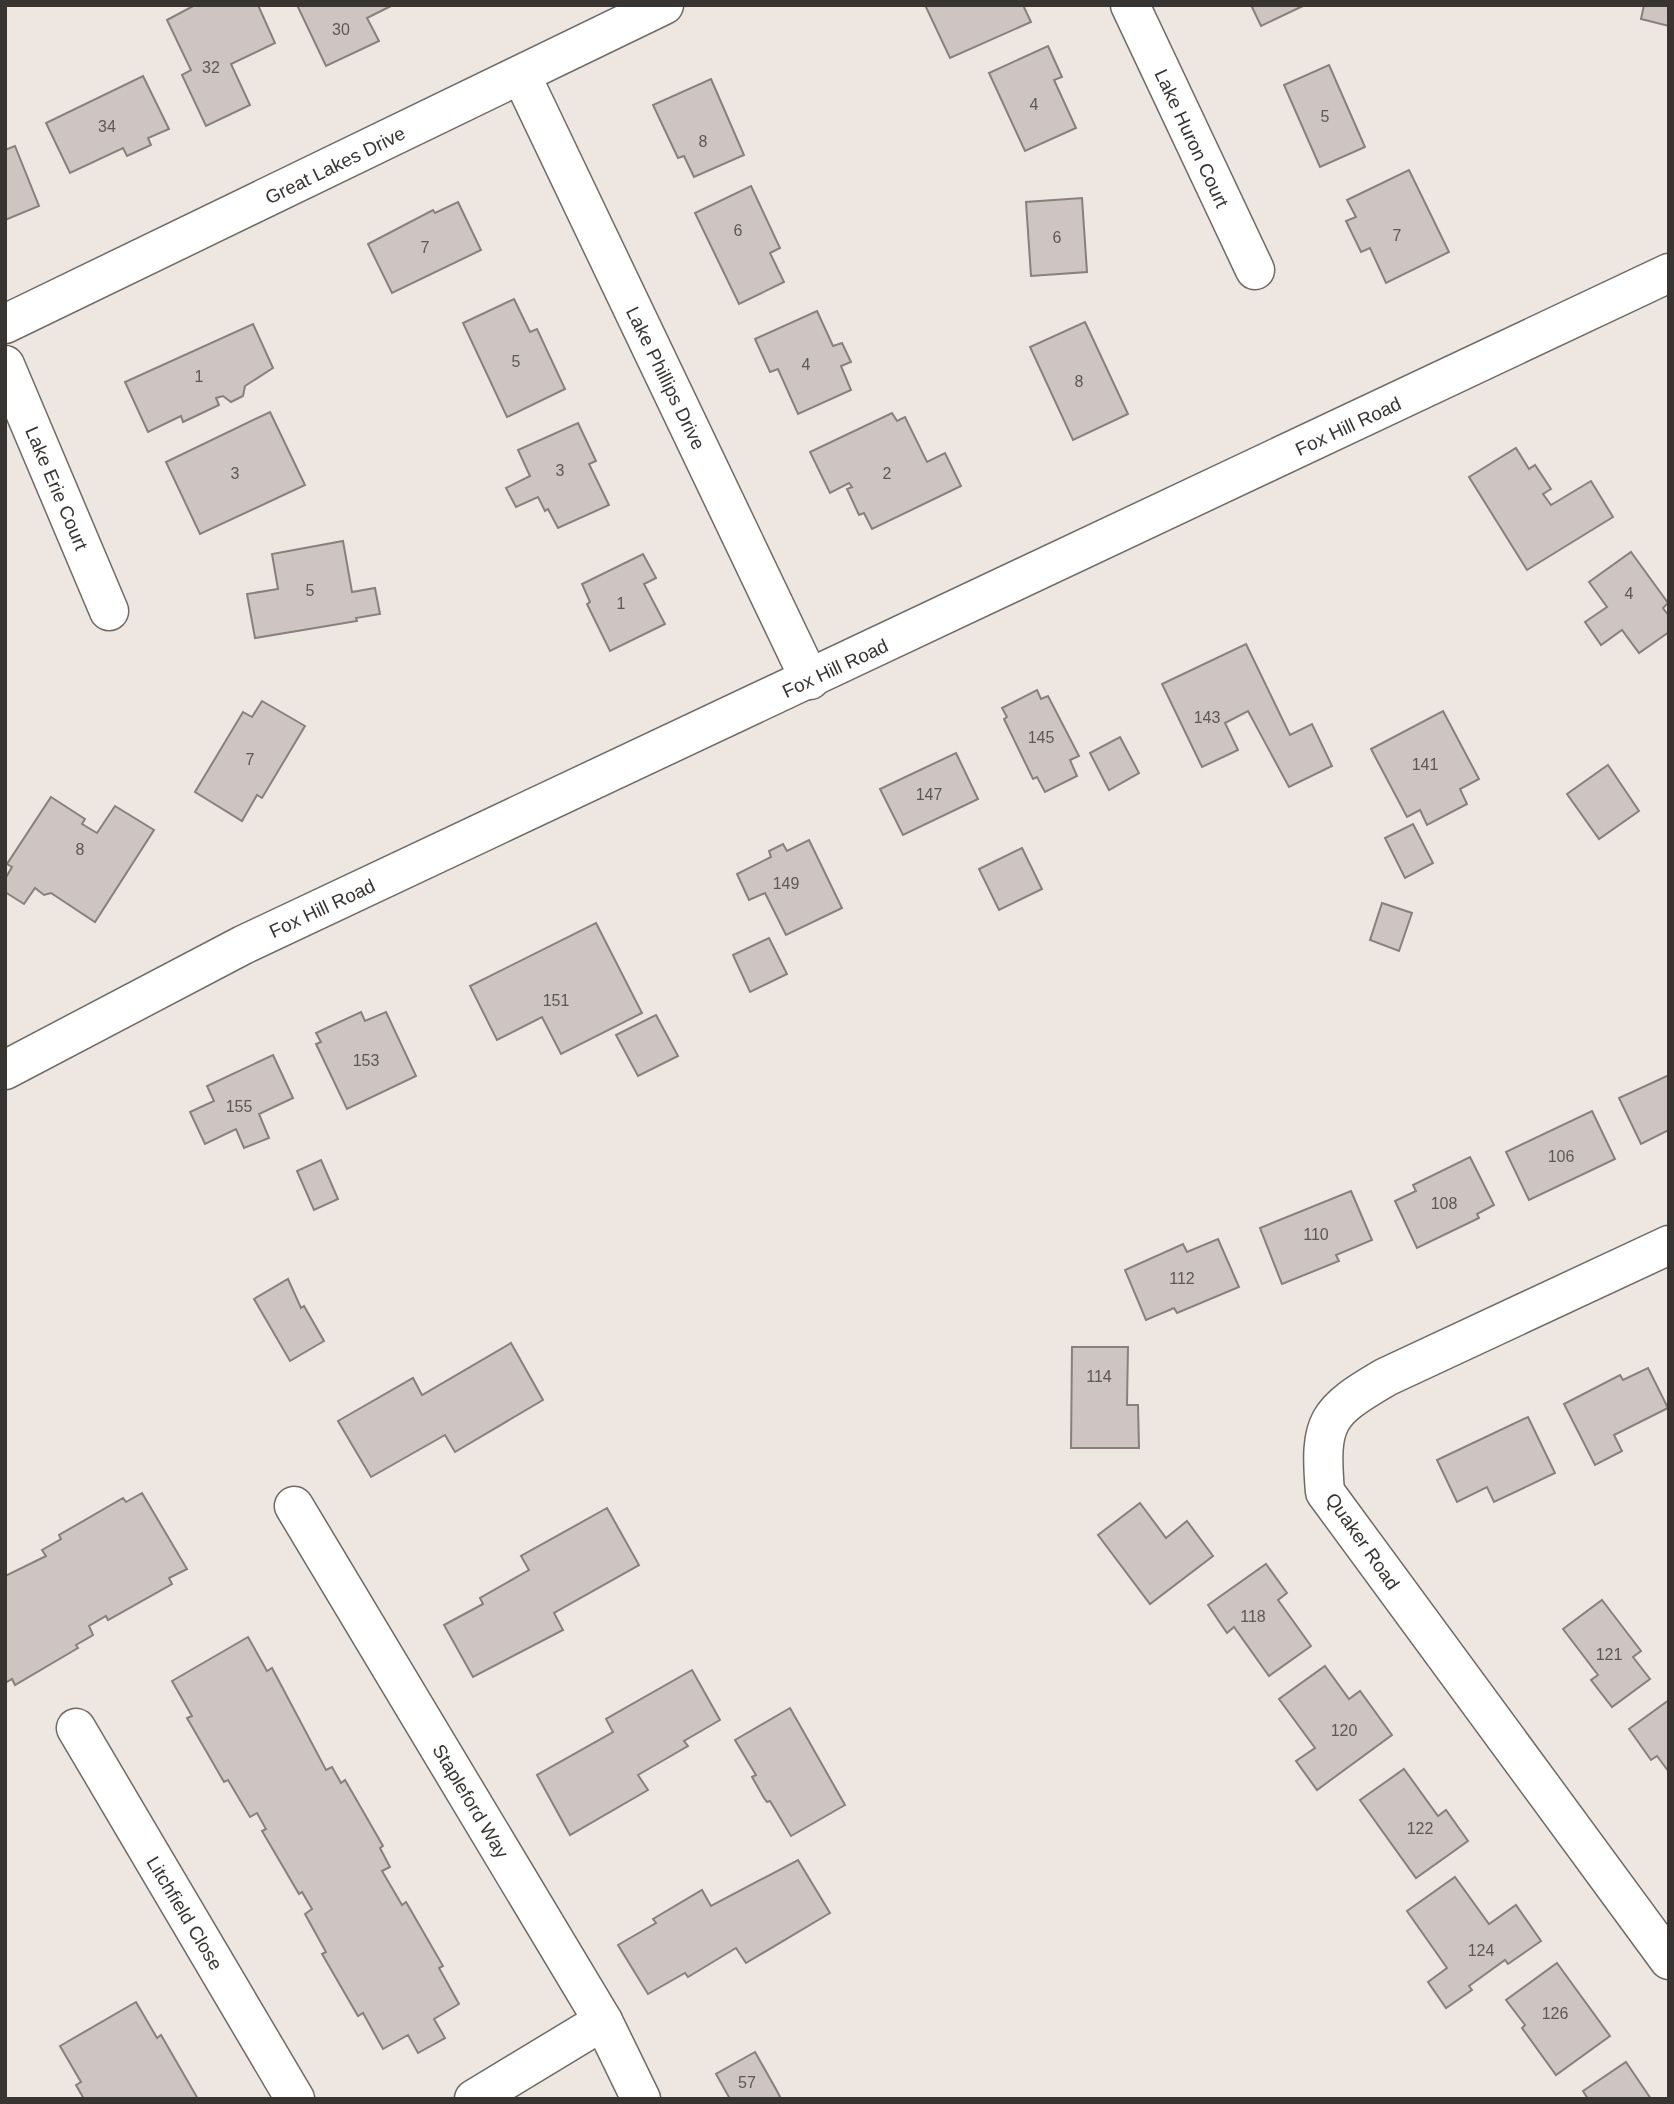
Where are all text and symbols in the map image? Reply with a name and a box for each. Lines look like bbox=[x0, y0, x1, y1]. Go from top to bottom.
house number: 30 bbox=[332, 21, 350, 38]
house number: 32 bbox=[202, 59, 220, 76]
street label: Lake Huron Court bbox=[1150, 66, 1233, 211]
house number: 4 bbox=[1030, 96, 1039, 113]
house number: 5 bbox=[1321, 108, 1330, 125]
house number: 34 bbox=[98, 118, 116, 135]
street label: Great Lakes Drive bbox=[262, 122, 409, 208]
house number: 8 bbox=[699, 133, 708, 150]
house number: 6 bbox=[734, 222, 743, 239]
house number: 7 bbox=[1393, 227, 1402, 244]
house number: 6 bbox=[1053, 229, 1062, 246]
house number: 7 bbox=[421, 239, 430, 256]
street label: Lake Phillips Drive bbox=[622, 303, 709, 453]
house number: 5 bbox=[512, 353, 521, 370]
house number: 4 bbox=[802, 356, 811, 373]
house number: 1 bbox=[195, 368, 204, 385]
house number: 8 bbox=[1075, 373, 1084, 390]
street label: Fox Hill Road bbox=[1292, 393, 1404, 460]
street label: Lake Erie Court bbox=[21, 423, 92, 554]
house number: 3 bbox=[556, 462, 565, 479]
house number: 3 bbox=[231, 465, 240, 482]
house number: 2 bbox=[883, 465, 892, 482]
house number: 5 bbox=[306, 582, 315, 599]
house number: 4 bbox=[1625, 585, 1634, 602]
house number: 1 bbox=[617, 595, 626, 612]
street label: Fox Hill Road bbox=[779, 635, 891, 702]
house number: 143 bbox=[1194, 709, 1220, 726]
house number: 145 bbox=[1028, 729, 1054, 746]
house number: 7 bbox=[246, 751, 255, 768]
house number: 141 bbox=[1412, 756, 1438, 773]
house number: 147 bbox=[916, 786, 942, 803]
house number: 8 bbox=[76, 841, 85, 858]
street label: Fox Hill Road bbox=[266, 875, 378, 942]
house number: 149 bbox=[773, 875, 799, 892]
house number: 151 bbox=[543, 992, 569, 1009]
house number: 153 bbox=[353, 1052, 379, 1069]
house number: 155 bbox=[226, 1098, 252, 1115]
house number: 106 bbox=[1548, 1148, 1574, 1165]
house number: 108 bbox=[1431, 1195, 1457, 1212]
house number: 110 bbox=[1303, 1226, 1329, 1243]
house number: 112 bbox=[1169, 1270, 1195, 1287]
house number: 114 bbox=[1086, 1368, 1112, 1385]
street label: Quaker Road bbox=[1322, 1489, 1404, 1594]
house number: 118 bbox=[1240, 1608, 1266, 1625]
house number: 121 bbox=[1596, 1646, 1622, 1663]
house number: 120 bbox=[1331, 1722, 1357, 1739]
street label: Stapleford Way bbox=[428, 1740, 513, 1862]
house number: 122 bbox=[1407, 1820, 1433, 1837]
street label: Litchfield Close bbox=[142, 1853, 227, 1974]
house number: 124 bbox=[1468, 1942, 1494, 1959]
house number: 126 bbox=[1542, 2005, 1568, 2022]
house number: 57 bbox=[738, 2074, 756, 2091]

